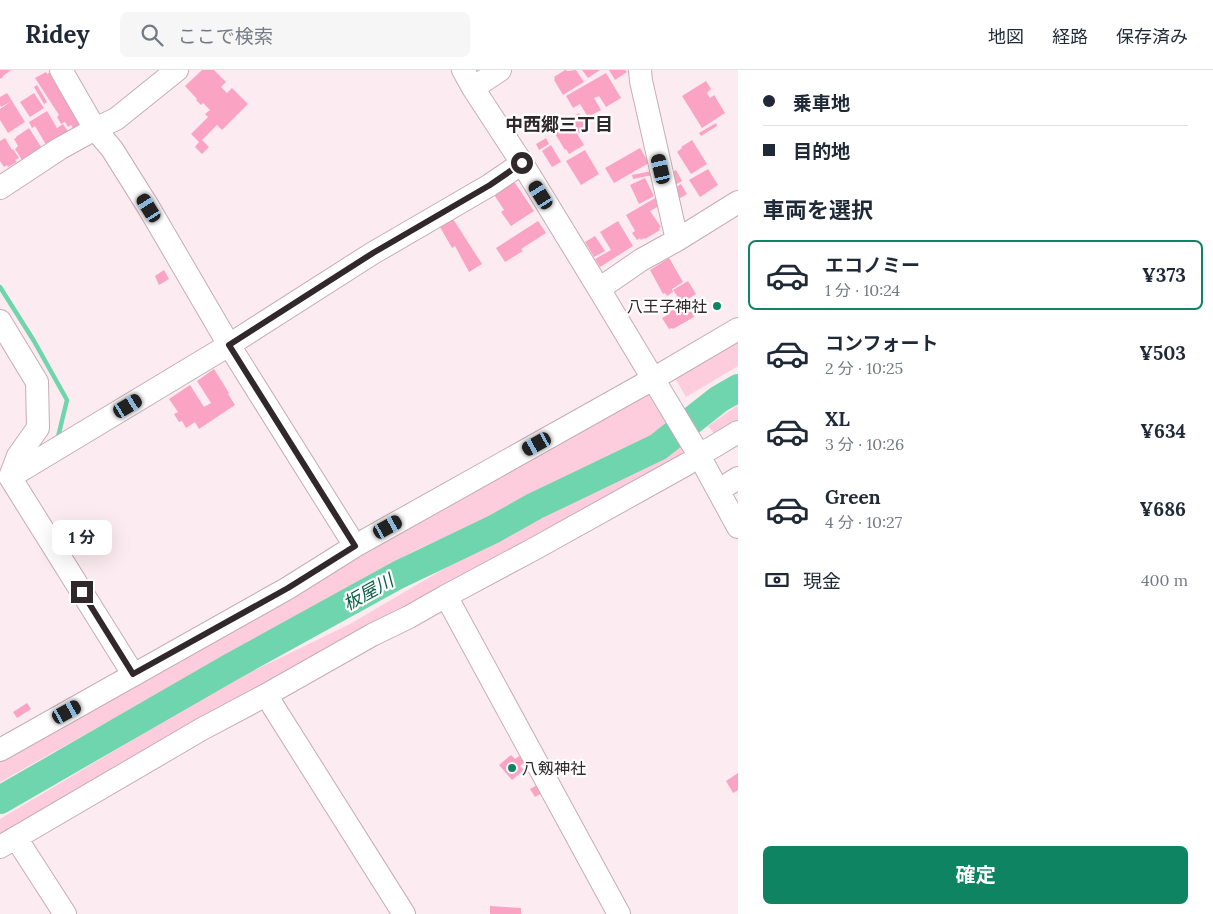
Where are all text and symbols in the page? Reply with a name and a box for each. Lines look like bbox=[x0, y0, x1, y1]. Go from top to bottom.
search box bbox=[120, 12, 470, 57]
text: Ridey bbox=[25, 19, 90, 50]
icon: search bbox=[138, 21, 166, 49]
text: ここで検索 bbox=[178, 24, 273, 48]
text: 地図 bbox=[988, 25, 1024, 48]
text: 経路 bbox=[1052, 25, 1088, 48]
text: 保存済み bbox=[1116, 25, 1188, 48]
text: 乗車地 bbox=[793, 91, 850, 115]
district label: 中西郷三丁目 bbox=[505, 113, 613, 136]
text: 目的地 bbox=[793, 139, 850, 163]
route start bbox=[511, 152, 533, 174]
car bbox=[650, 153, 671, 185]
car bbox=[526, 178, 555, 212]
car bbox=[134, 191, 163, 225]
text: 車両を選択 bbox=[763, 196, 873, 224]
icon: car bbox=[765, 253, 810, 298]
text: エコノミー bbox=[825, 253, 920, 277]
text: ¥373 bbox=[1142, 263, 1186, 287]
text: 1 分 · 10:24 bbox=[825, 280, 900, 300]
place label: 八王子神社 bbox=[627, 296, 707, 316]
marker: 八王子神社 bbox=[711, 300, 723, 312]
icon: car bbox=[765, 331, 810, 376]
text: コンフォート bbox=[825, 331, 938, 355]
text: ¥503 bbox=[1139, 341, 1186, 365]
text: 2 分 · 10:25 bbox=[825, 358, 903, 378]
car bbox=[111, 392, 144, 420]
text: XL bbox=[825, 407, 850, 431]
icon: car bbox=[765, 409, 810, 454]
text: ¥634 bbox=[1140, 419, 1186, 443]
car bbox=[520, 430, 553, 458]
text: 3 分 · 10:26 bbox=[825, 434, 904, 454]
text: Green bbox=[825, 485, 881, 509]
icon: car bbox=[765, 487, 810, 532]
text: ¥686 bbox=[1140, 497, 1186, 521]
text: 4 分 · 10:27 bbox=[825, 512, 902, 532]
car bbox=[371, 513, 404, 541]
callout: 1 分 bbox=[52, 520, 112, 554]
text: 1 分 bbox=[69, 527, 95, 547]
icon: cash bbox=[763, 566, 791, 594]
water label: 板屋川 bbox=[339, 568, 399, 615]
text: 現金 bbox=[803, 569, 841, 593]
text: 400 m bbox=[1141, 570, 1188, 590]
route end bbox=[71, 581, 93, 603]
car bbox=[50, 698, 83, 726]
place label: 八剱神社 bbox=[522, 758, 586, 778]
marker: 八剱神社 bbox=[506, 762, 518, 774]
button: 確定 bbox=[763, 846, 1188, 904]

